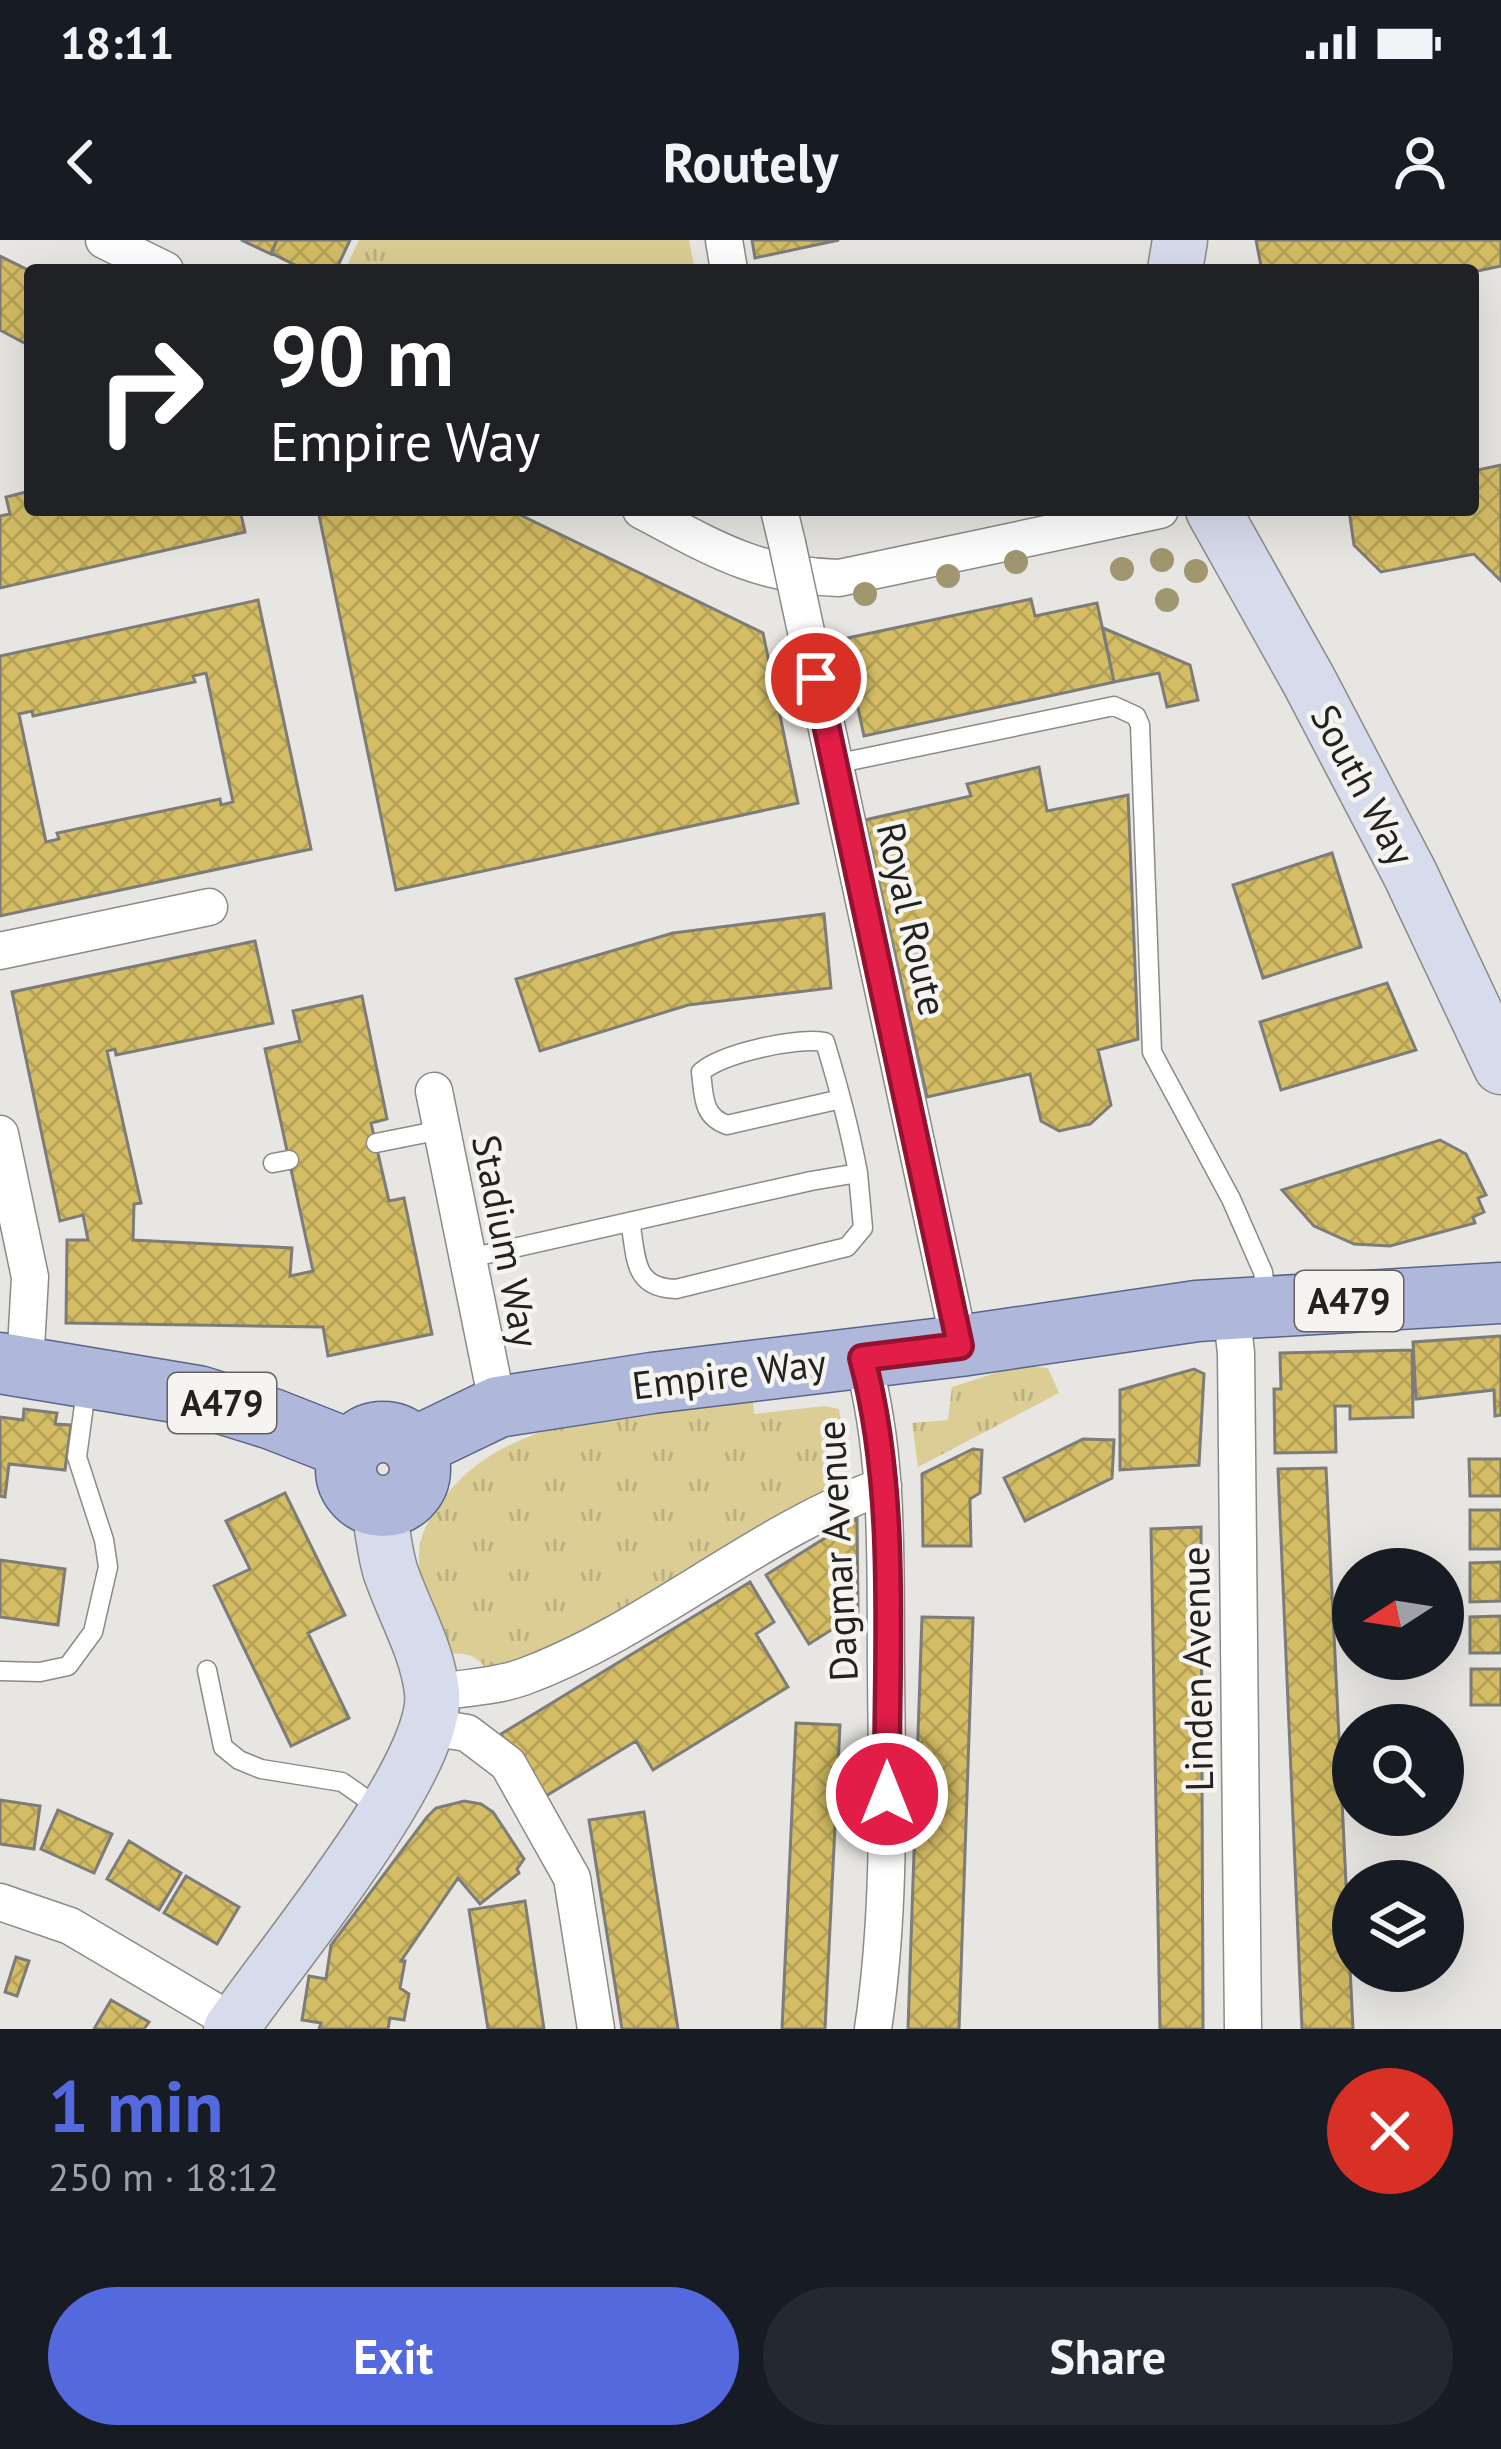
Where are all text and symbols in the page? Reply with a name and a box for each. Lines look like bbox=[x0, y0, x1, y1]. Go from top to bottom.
text: 18:11 bbox=[60, 13, 174, 71]
text: Routely bbox=[663, 127, 838, 197]
icon: back bbox=[48, 129, 114, 195]
icon: person bbox=[1387, 129, 1453, 195]
text: 90 m bbox=[270, 300, 454, 409]
icon: right bbox=[72, 312, 228, 468]
text: Empire Way bbox=[270, 406, 540, 476]
pin bbox=[765, 627, 867, 729]
icon: arrive bbox=[783, 645, 849, 711]
street label: South Way bbox=[1300, 696, 1427, 874]
street label: Royal Route bbox=[865, 817, 959, 1021]
street label: Stadium Way bbox=[461, 1130, 552, 1351]
road number: A479 bbox=[1295, 1271, 1403, 1331]
street label: Empire Way bbox=[629, 1336, 829, 1411]
road number: A479 bbox=[168, 1373, 276, 1433]
street label: Dagmar Avenue bbox=[804, 1419, 869, 1683]
street label: Linden Avenue bbox=[1169, 1546, 1224, 1792]
north arrow bbox=[1332, 1548, 1464, 1680]
map controls bbox=[1332, 1548, 1464, 1992]
button: search bbox=[1332, 1704, 1464, 1836]
position arrow bbox=[824, 1731, 950, 1857]
button: layers bbox=[1332, 1860, 1464, 1992]
text: 1 min bbox=[48, 2059, 224, 2152]
button: close bbox=[1327, 2068, 1453, 2194]
text: 250 m · 18:12 bbox=[48, 2151, 279, 2202]
button: Exit bbox=[48, 2287, 739, 2425]
button: Share bbox=[763, 2287, 1453, 2425]

